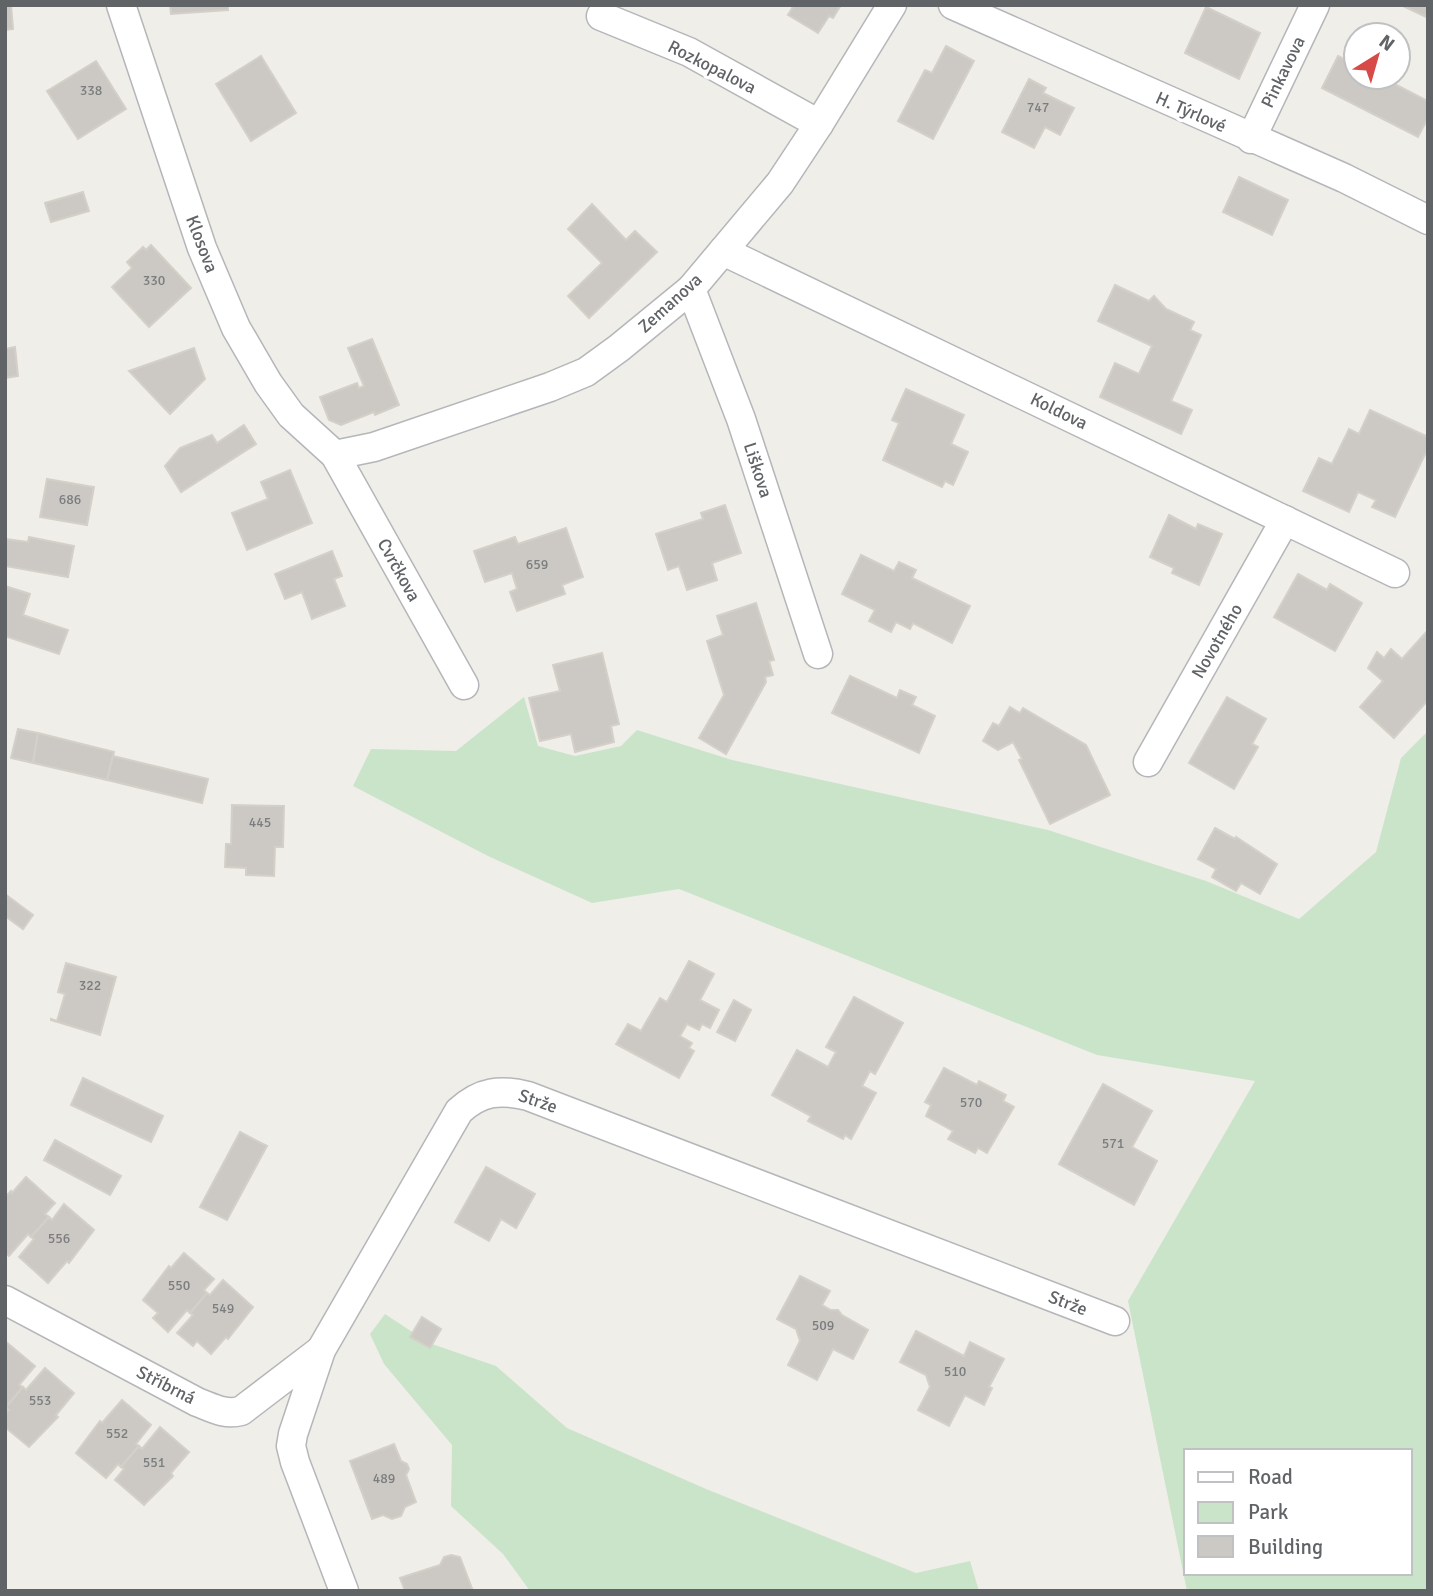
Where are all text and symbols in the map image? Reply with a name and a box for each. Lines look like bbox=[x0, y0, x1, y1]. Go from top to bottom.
north arrow bbox=[1342, 21, 1412, 91]
text: N bbox=[1374, 30, 1399, 57]
street label: Pinkavova bbox=[1256, 32, 1310, 112]
street label: Rozkopalova bbox=[664, 35, 760, 99]
house number: 338 bbox=[80, 82, 102, 99]
street label: H. Týrlové bbox=[1152, 87, 1230, 137]
house number: 747 bbox=[1027, 99, 1049, 116]
street label: Klosova bbox=[181, 212, 223, 276]
street label: Zemanova bbox=[634, 269, 706, 337]
house number: 330 bbox=[143, 272, 165, 289]
street label: Koldova bbox=[1027, 388, 1091, 434]
street label: Liškova bbox=[739, 440, 777, 500]
house number: 686 bbox=[59, 491, 81, 508]
street label: Cvrčkova bbox=[373, 535, 425, 605]
house number: 659 bbox=[526, 556, 548, 573]
street label: Novotného bbox=[1187, 600, 1247, 682]
house number: 445 bbox=[249, 814, 271, 831]
house number: 322 bbox=[79, 977, 101, 994]
street label: Strže bbox=[516, 1084, 560, 1118]
house number: 570 bbox=[960, 1094, 982, 1111]
house number: 571 bbox=[1102, 1135, 1124, 1152]
house number: 556 bbox=[48, 1230, 70, 1247]
house number: 550 bbox=[168, 1277, 190, 1294]
street label: Strže bbox=[1045, 1286, 1091, 1320]
house number: 549 bbox=[212, 1300, 234, 1317]
house number: 509 bbox=[812, 1317, 834, 1334]
street label: Stříbrná bbox=[133, 1361, 199, 1409]
house number: 510 bbox=[944, 1363, 966, 1380]
house number: 553 bbox=[29, 1392, 51, 1409]
house number: 552 bbox=[106, 1425, 128, 1442]
legend bbox=[1184, 1449, 1412, 1575]
house number: 551 bbox=[143, 1454, 165, 1471]
text: Road bbox=[1248, 1464, 1293, 1490]
house number: 489 bbox=[373, 1470, 395, 1487]
text: Park bbox=[1248, 1499, 1289, 1525]
text: Building bbox=[1248, 1534, 1323, 1560]

